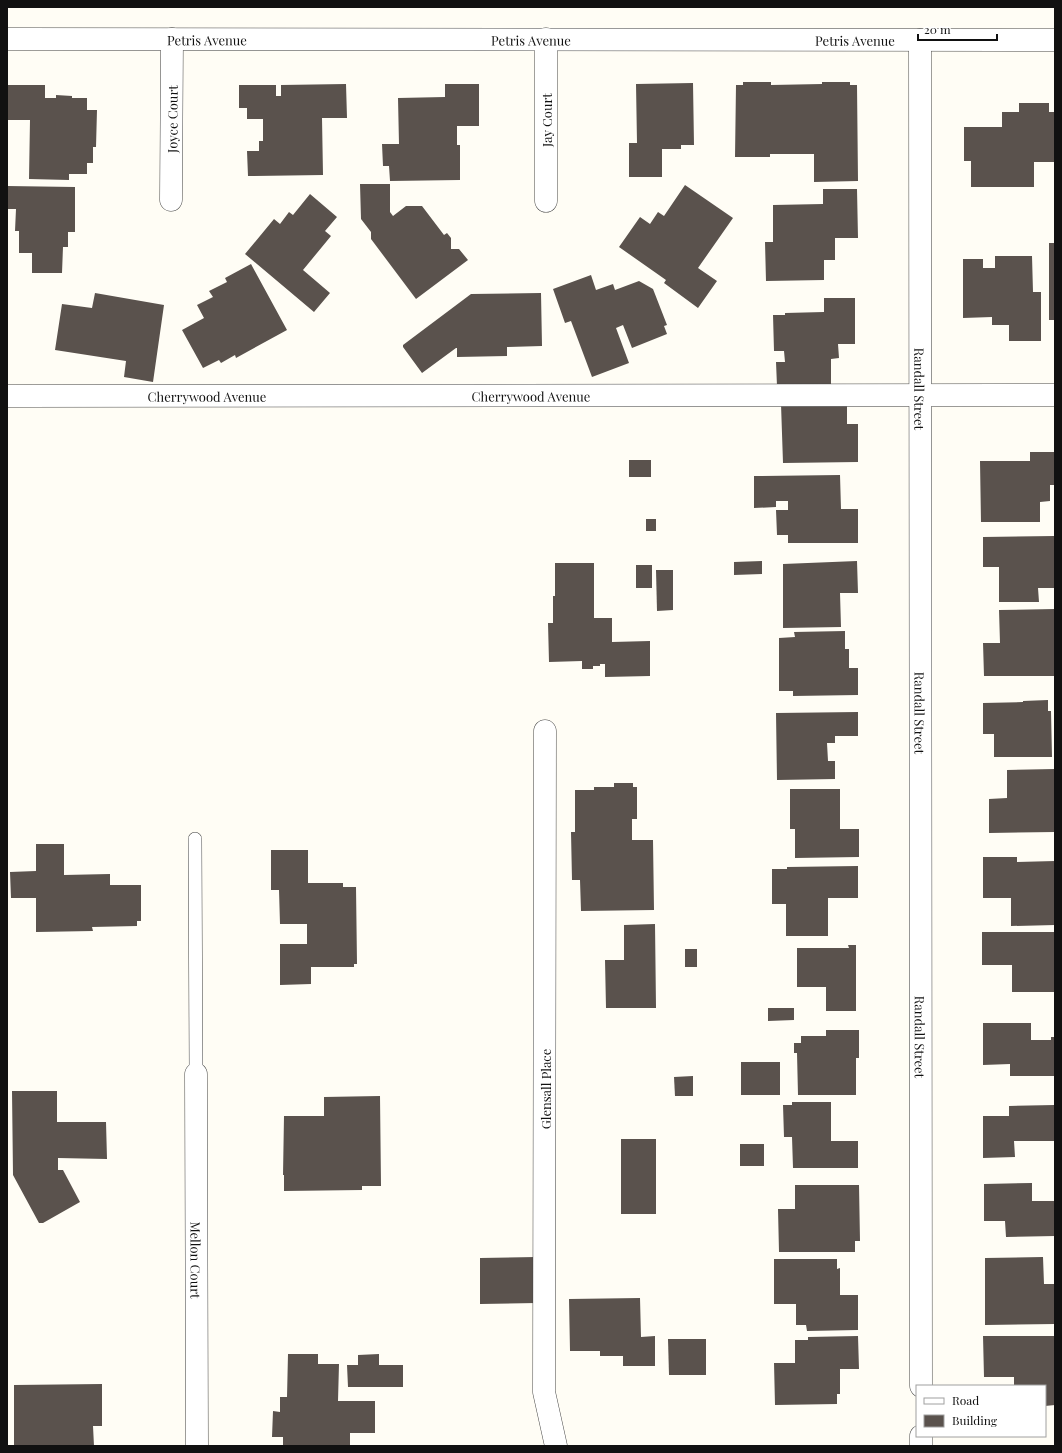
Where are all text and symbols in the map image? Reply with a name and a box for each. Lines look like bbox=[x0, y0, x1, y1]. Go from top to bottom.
scale bar bbox=[918, 16, 997, 42]
text: 20 m bbox=[924, 21, 951, 37]
street label: Petris Avenue bbox=[167, 31, 247, 48]
street label: Petris Avenue bbox=[491, 31, 571, 48]
street label: Petris Avenue bbox=[815, 31, 895, 48]
street label: Joyce Court bbox=[163, 85, 180, 154]
street label: Jay Court bbox=[538, 93, 555, 148]
street label: Randall Street bbox=[912, 348, 929, 431]
street label: Cherrywood Avenue bbox=[148, 387, 267, 404]
street label: Cherrywood Avenue bbox=[472, 387, 591, 404]
street label: Randall Street bbox=[912, 672, 929, 755]
street label: Randall Street bbox=[912, 996, 929, 1079]
street label: Glensall Place bbox=[537, 1048, 554, 1129]
street label: Mellon Court bbox=[188, 1221, 205, 1299]
legend bbox=[916, 1385, 1046, 1437]
text: Road bbox=[952, 1392, 979, 1408]
text: Building bbox=[952, 1412, 998, 1428]

